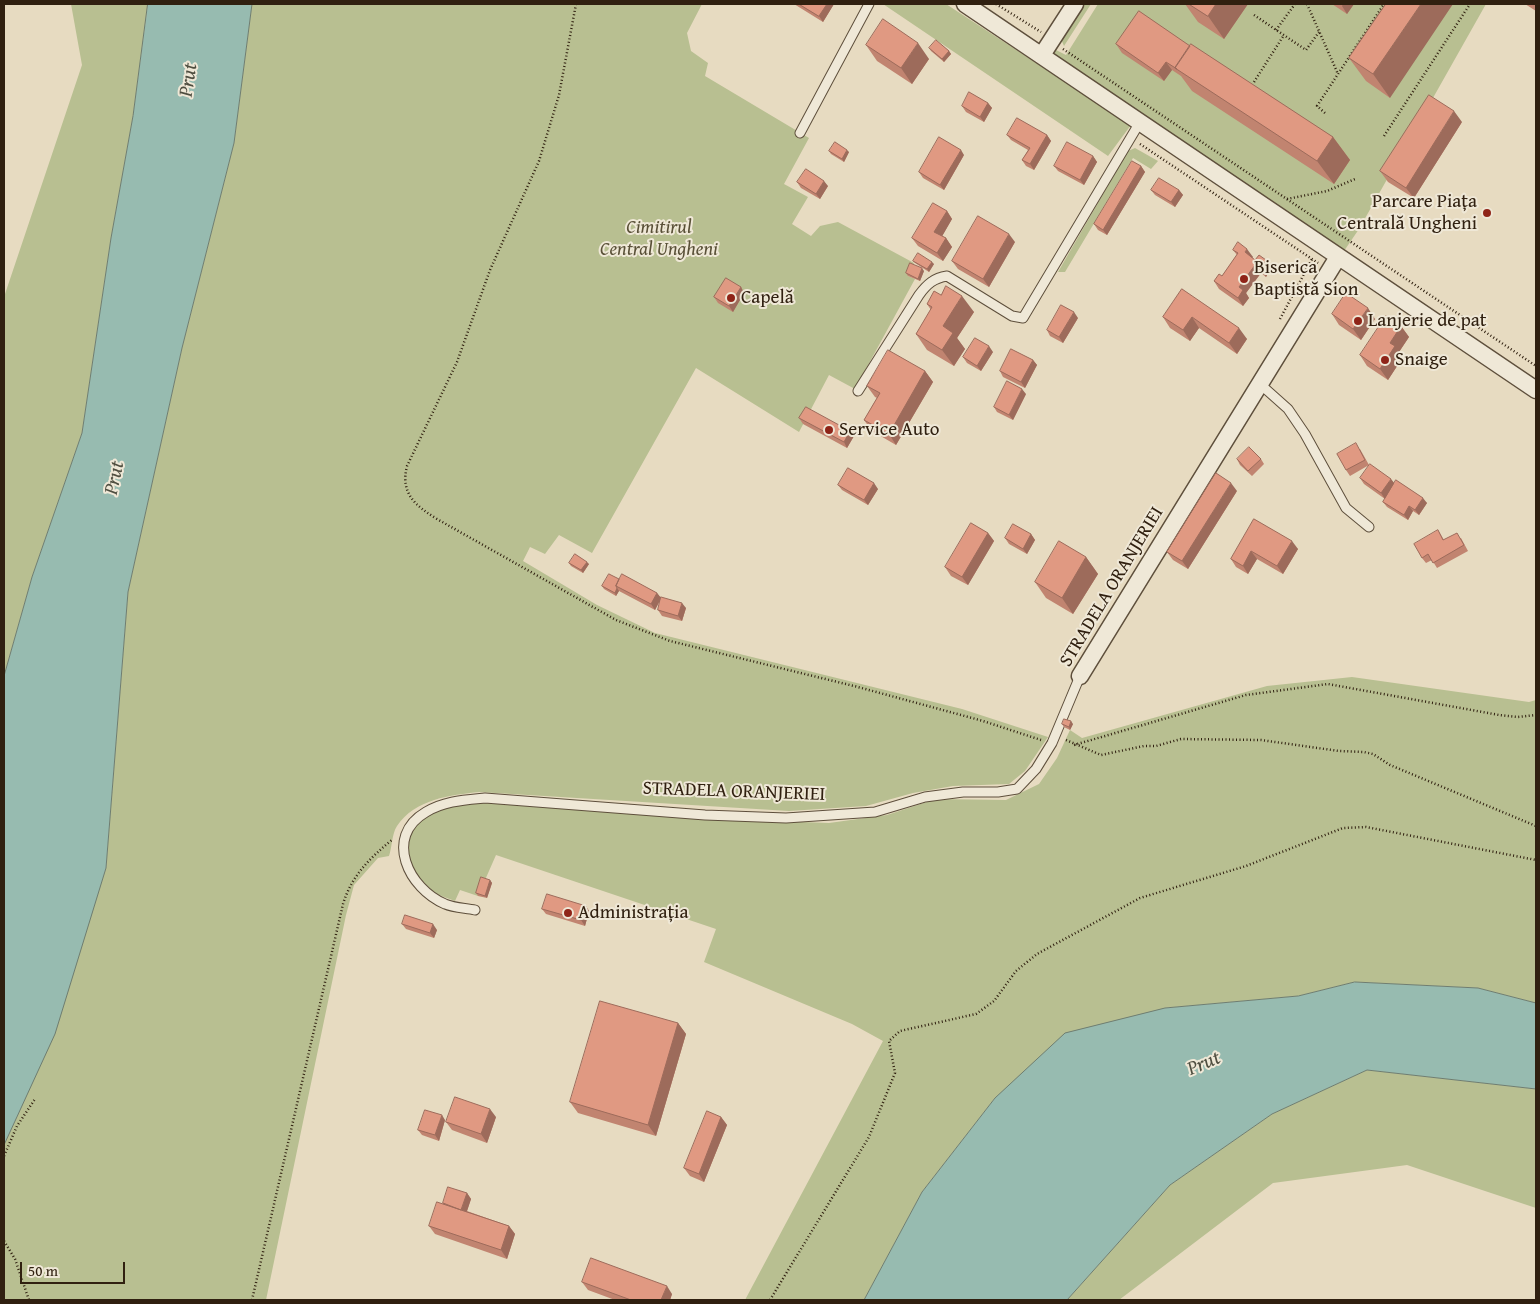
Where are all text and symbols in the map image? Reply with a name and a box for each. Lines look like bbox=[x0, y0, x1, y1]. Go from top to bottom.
water label: Prut bbox=[175, 62, 203, 98]
place label: Parcare Piața Centrală Ungheni bbox=[1337, 191, 1477, 235]
marker: Parcare Piața Centrală Ungheni bbox=[1481, 207, 1493, 219]
park label: Cimitirul Central Ungheni bbox=[600, 217, 718, 261]
place label: Biserica Baptistă Sion bbox=[1254, 257, 1358, 301]
marker: Biserica Baptistă Sion bbox=[1238, 273, 1250, 285]
place label: Capelă bbox=[741, 287, 794, 309]
marker: Capelă bbox=[725, 292, 737, 304]
place label: Lanjerie de pat bbox=[1368, 310, 1486, 332]
marker: Lanjerie de pat bbox=[1352, 315, 1364, 327]
place label: Snaige bbox=[1395, 349, 1448, 371]
marker: Snaige bbox=[1379, 354, 1391, 366]
place label: Service Auto bbox=[839, 419, 940, 441]
marker: Service Auto bbox=[823, 424, 835, 436]
water label: Prut bbox=[100, 459, 130, 497]
street label: STRADELA ORANJERIEI bbox=[1055, 503, 1169, 671]
street label: STRADELA ORANJERIEI bbox=[642, 777, 826, 807]
place label: Administrația bbox=[578, 902, 688, 924]
marker: Administrația bbox=[562, 907, 574, 919]
water label: Prut bbox=[1184, 1046, 1224, 1082]
scale bar bbox=[22, 1252, 128, 1284]
text: 50 m bbox=[28, 1260, 58, 1281]

